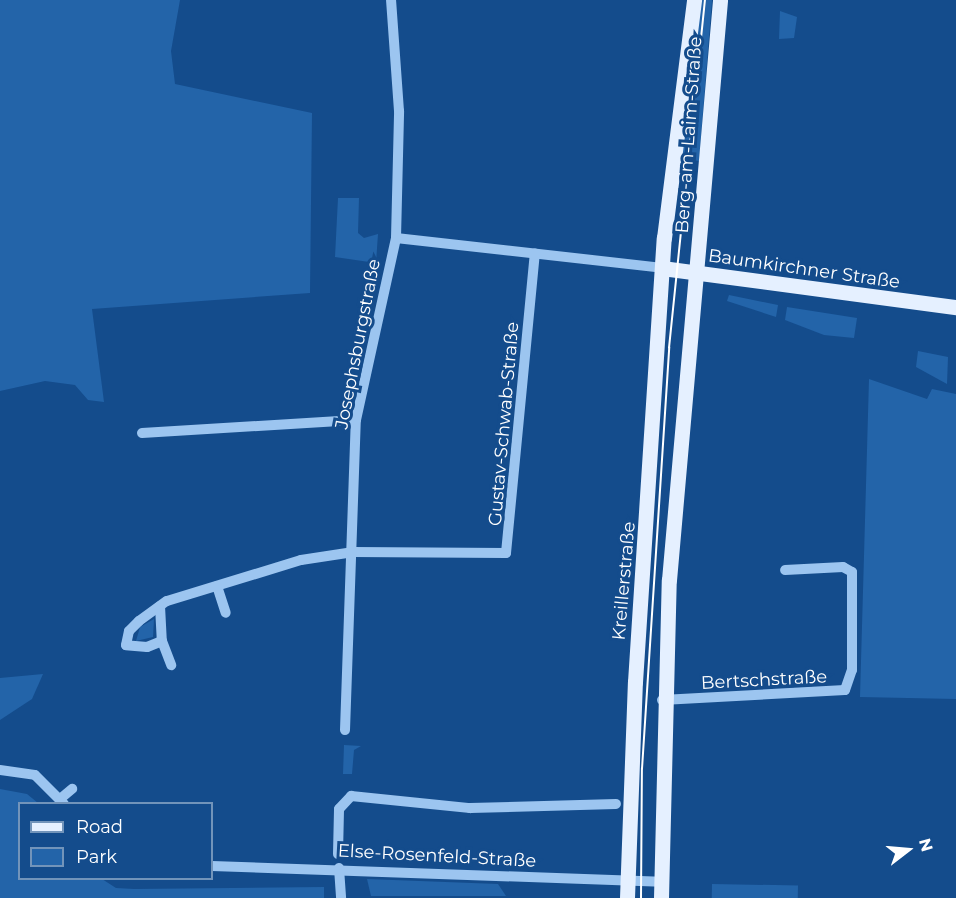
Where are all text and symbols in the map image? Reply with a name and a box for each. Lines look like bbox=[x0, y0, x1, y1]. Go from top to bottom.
street label: Berg-am-Laim-Straße bbox=[671, 36, 707, 234]
street label: Baumkirchner Straße bbox=[707, 245, 901, 293]
street label: Josephsburgstraße bbox=[331, 257, 385, 431]
street label: Gustav-Schwab-Straße bbox=[484, 321, 524, 527]
street label: Kreillerstraße bbox=[608, 521, 640, 641]
street label: Bertschstraße bbox=[700, 666, 828, 694]
legend bbox=[18, 802, 213, 880]
text: Road bbox=[76, 816, 123, 838]
north arrow bbox=[878, 820, 938, 880]
text: N bbox=[915, 836, 937, 854]
street label: Else-Rosenfeld-Straße bbox=[337, 840, 537, 872]
text: Park bbox=[76, 846, 117, 868]

